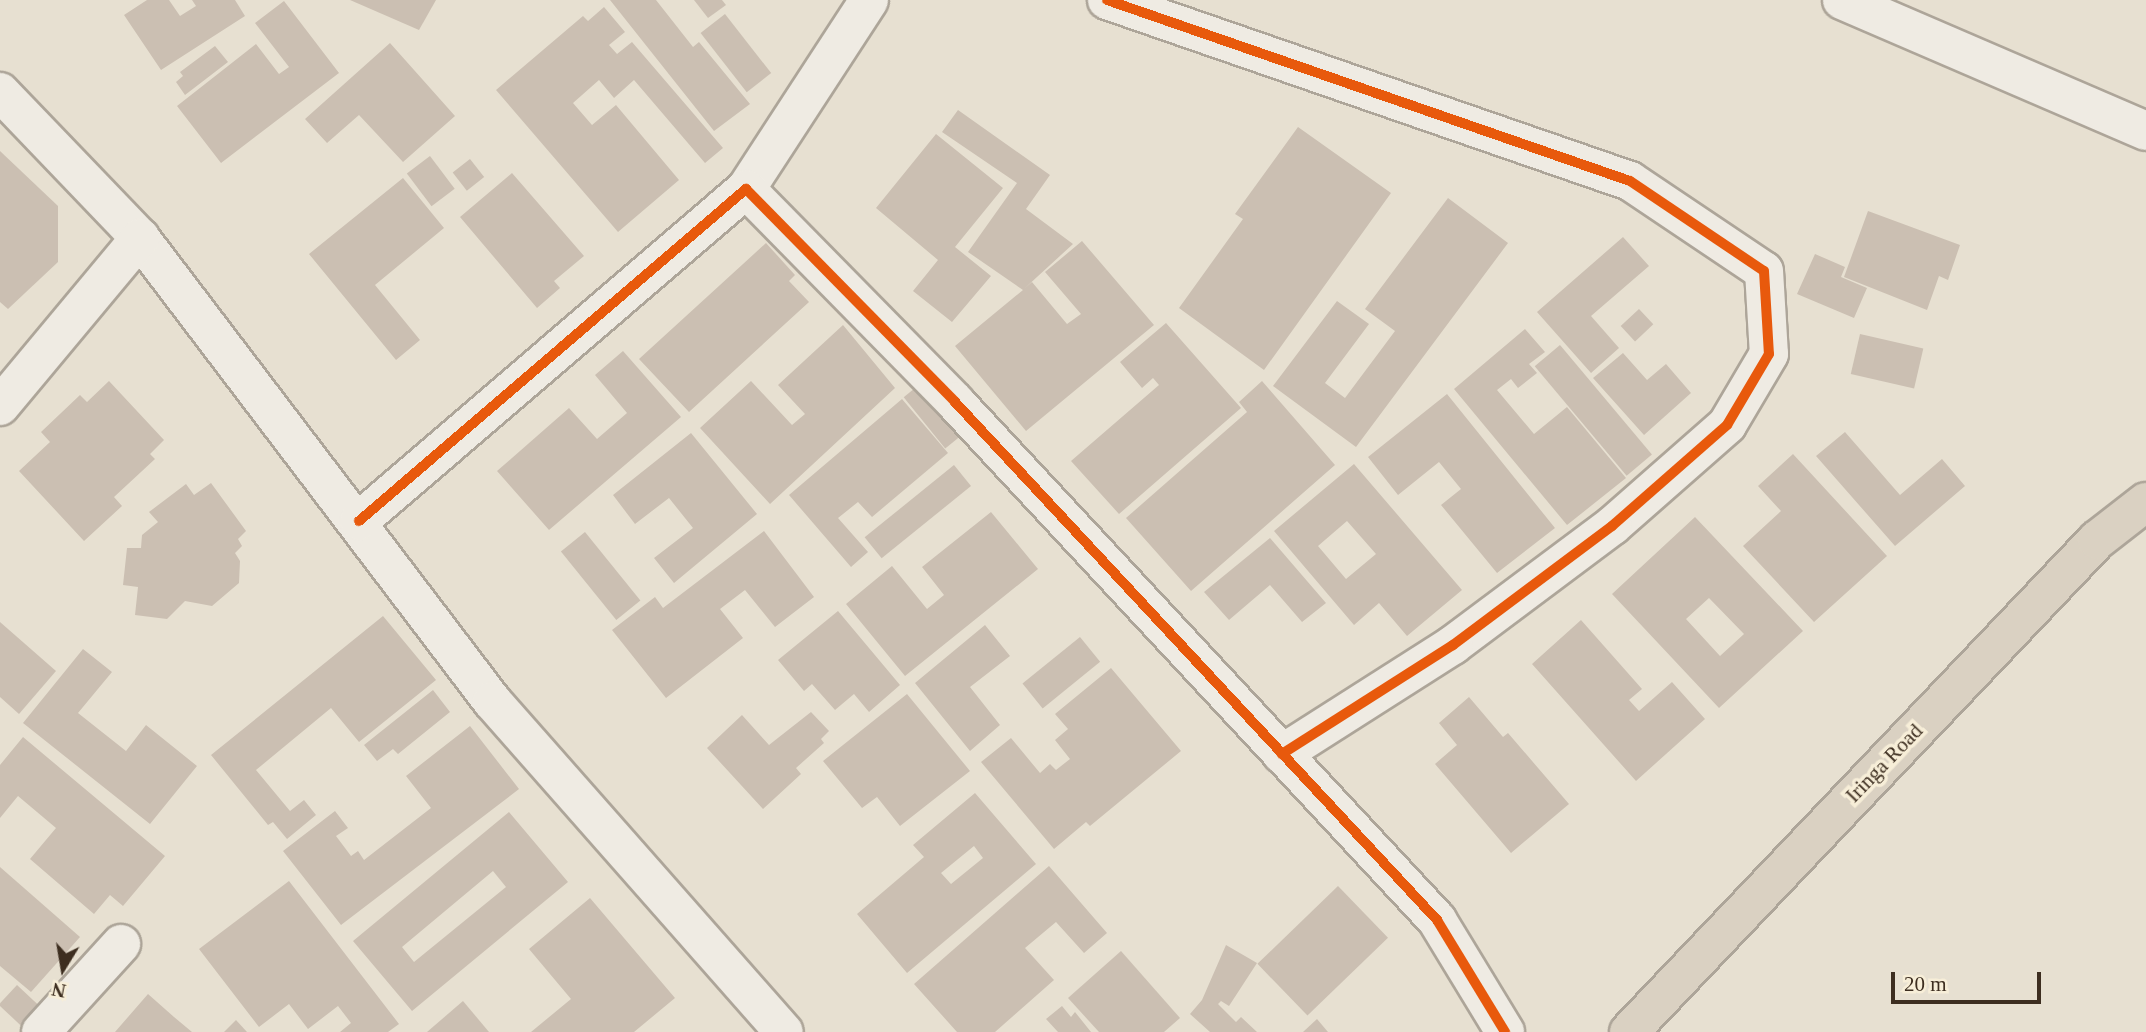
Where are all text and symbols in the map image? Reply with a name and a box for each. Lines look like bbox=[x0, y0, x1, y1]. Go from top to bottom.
street label: Iringa Road bbox=[1840, 718, 1928, 808]
north arrow bbox=[28, 934, 98, 1004]
scale bar bbox=[1894, 958, 2044, 1002]
text: 20 m bbox=[1904, 972, 1947, 996]
text: N bbox=[50, 978, 68, 1002]

